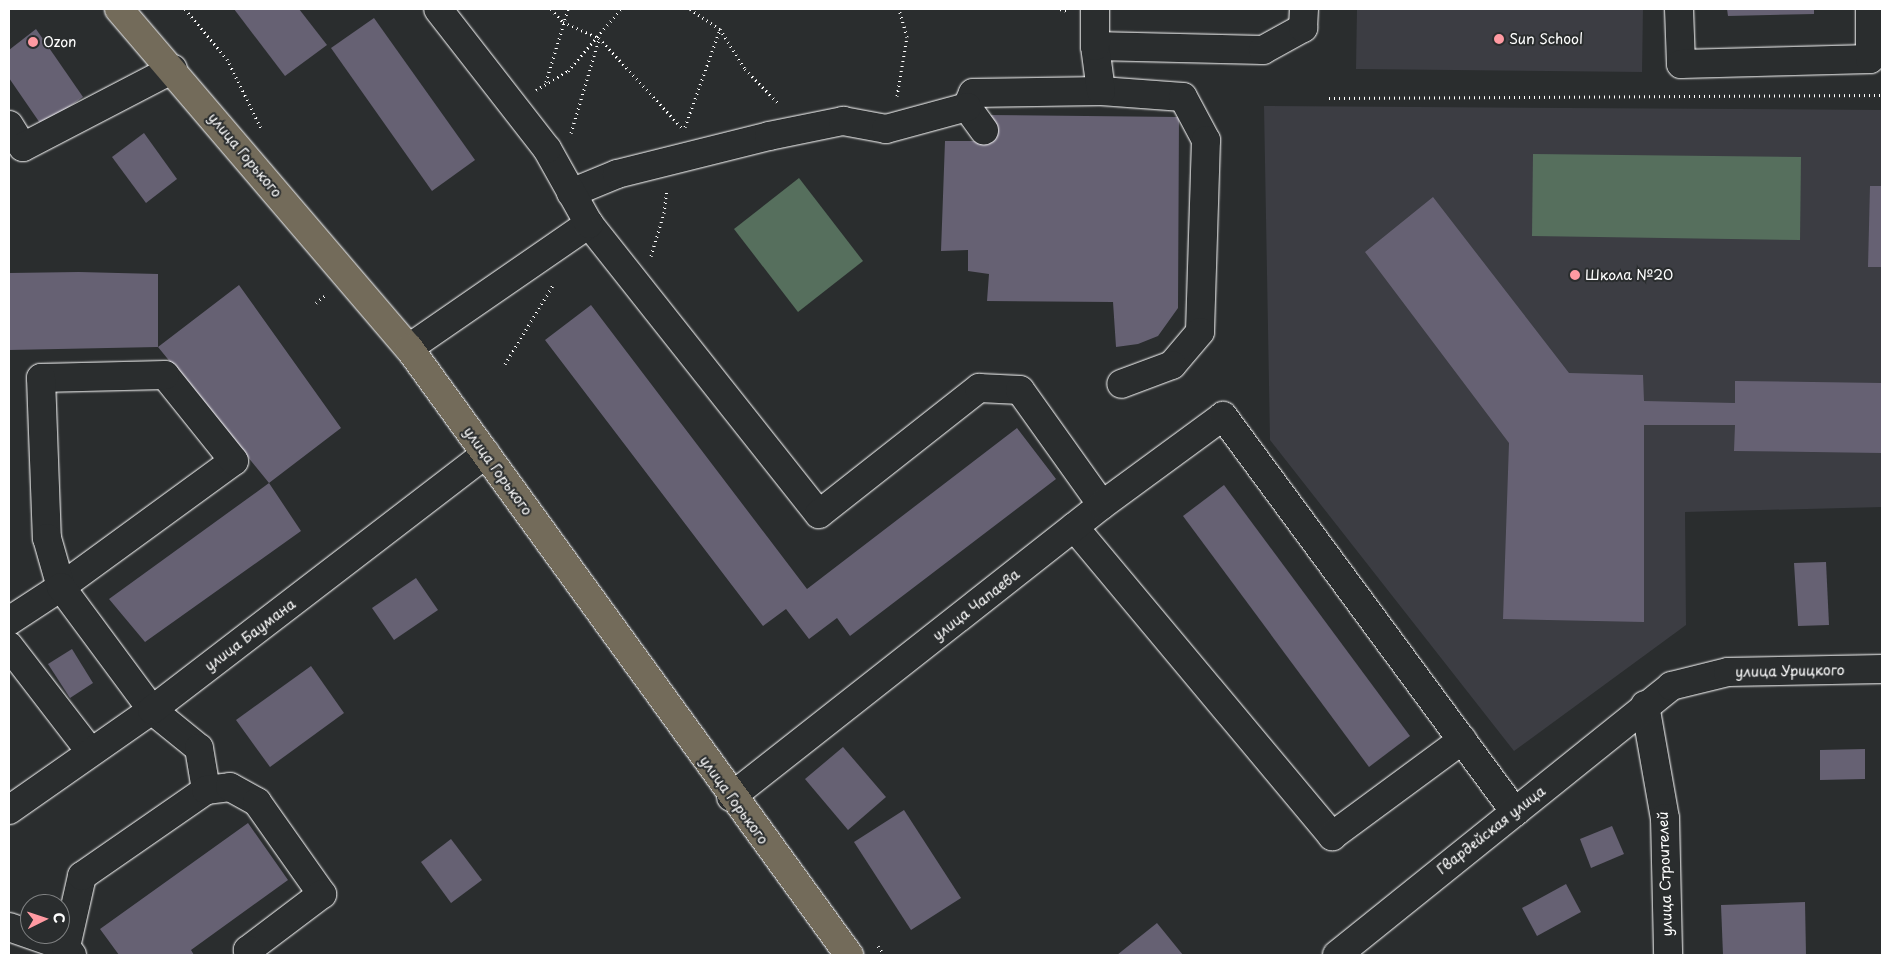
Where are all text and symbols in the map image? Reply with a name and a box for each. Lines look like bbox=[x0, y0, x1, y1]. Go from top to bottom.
place label: Sun School bbox=[1509, 31, 1583, 47]
marker: Sun School bbox=[1493, 33, 1505, 45]
place label: Ozon bbox=[43, 34, 76, 50]
marker: Ozon bbox=[27, 36, 39, 48]
street label: улица Горького bbox=[204, 109, 286, 201]
place label: Школа №20 bbox=[1585, 267, 1674, 283]
marker: Школа №20 bbox=[1569, 269, 1581, 281]
street label: улица Горького bbox=[460, 423, 536, 519]
street label: улица Чапаева bbox=[929, 566, 1023, 644]
street label: улица Баумана bbox=[201, 595, 299, 675]
street label: улица Урицкого bbox=[1735, 662, 1845, 680]
street label: улица Горького bbox=[696, 752, 772, 848]
street label: Гвардейская улица bbox=[1433, 782, 1549, 878]
street label: улица Строителей bbox=[1654, 811, 1676, 937]
north arrow bbox=[20, 894, 70, 944]
text: С bbox=[49, 912, 70, 924]

